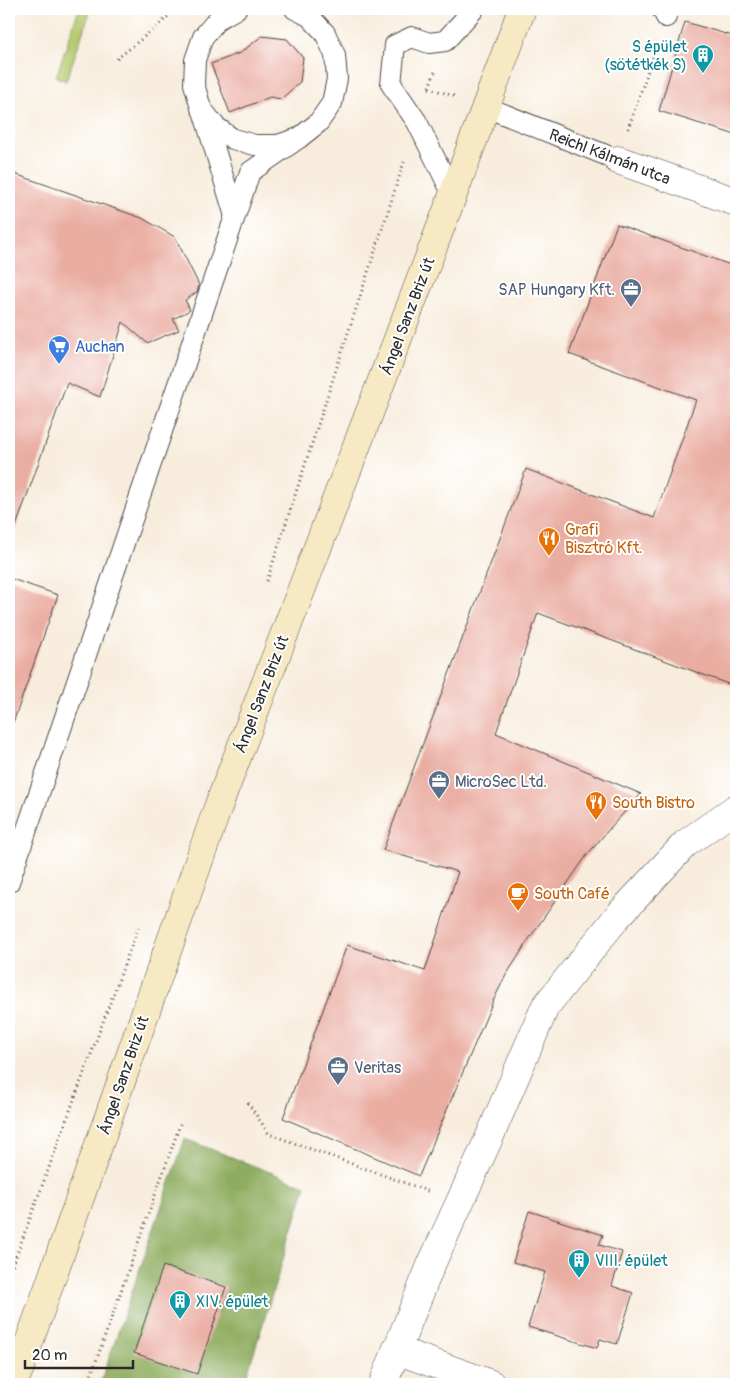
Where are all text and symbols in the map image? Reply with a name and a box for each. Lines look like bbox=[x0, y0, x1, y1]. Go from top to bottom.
place label: S épület (sötétkék S) bbox=[604, 37, 688, 75]
building icon: S épület (sötétkék S) bbox=[691, 43, 715, 74]
street label: Reichl Kálmán utca bbox=[546, 125, 673, 189]
street label: Ángel Sanz Briz út bbox=[376, 254, 440, 378]
office icon: SAP Hungary Kft. bbox=[619, 277, 643, 308]
place label: SAP Hungary Kft. bbox=[498, 280, 615, 300]
supermarket icon: Auchan bbox=[47, 334, 71, 365]
place label: Auchan bbox=[75, 337, 124, 357]
place label: Grafi Bisztró Kft. bbox=[565, 520, 643, 558]
restaurant icon: Grafi Bisztró Kft. bbox=[537, 526, 561, 557]
street label: Ángel Sanz Briz út bbox=[230, 632, 294, 756]
office icon: MicroSec Ltd. bbox=[427, 769, 451, 800]
place label: MicroSec Ltd. bbox=[455, 772, 547, 792]
restaurant icon: South Bistro bbox=[584, 790, 608, 821]
place label: South Bistro bbox=[612, 793, 695, 813]
cafe icon: South Café bbox=[506, 881, 530, 912]
place label: South Café bbox=[534, 884, 610, 904]
street label: Ángel Sanz Briz út bbox=[94, 1013, 154, 1137]
office icon: Veritas bbox=[326, 1055, 350, 1086]
place label: Veritas bbox=[354, 1058, 401, 1078]
building icon: VIII. épület bbox=[567, 1248, 591, 1279]
place label: VIII. épület bbox=[595, 1251, 668, 1271]
building icon: XIV. épület bbox=[168, 1289, 192, 1320]
place label: XIV. épület bbox=[196, 1292, 269, 1312]
scale bar bbox=[25, 1338, 132, 1370]
text: 20 m bbox=[32, 1346, 67, 1365]

